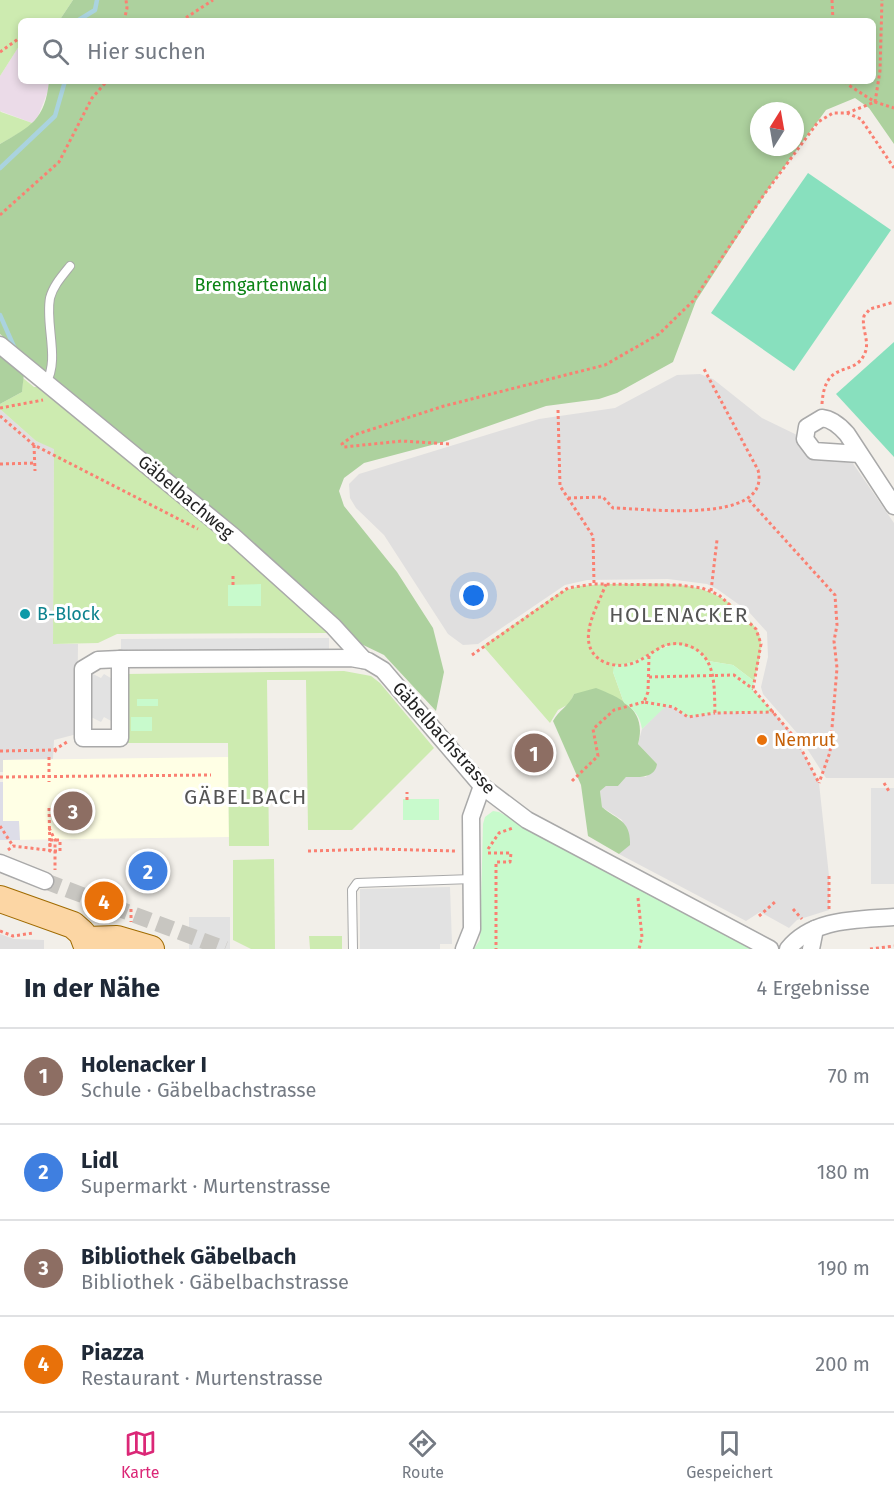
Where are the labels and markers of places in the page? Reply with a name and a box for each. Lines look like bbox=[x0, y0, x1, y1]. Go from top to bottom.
place label: B-Block bbox=[37, 603, 100, 625]
marker: B-Block bbox=[18, 607, 32, 621]
place label: Nemrut bbox=[774, 729, 836, 751]
pin: 1 bbox=[514, 730, 554, 776]
marker: Nemrut bbox=[755, 733, 769, 747]
pin: 3 bbox=[54, 788, 92, 834]
pin: 2 bbox=[128, 848, 168, 894]
pin: 4 bbox=[84, 878, 124, 924]

